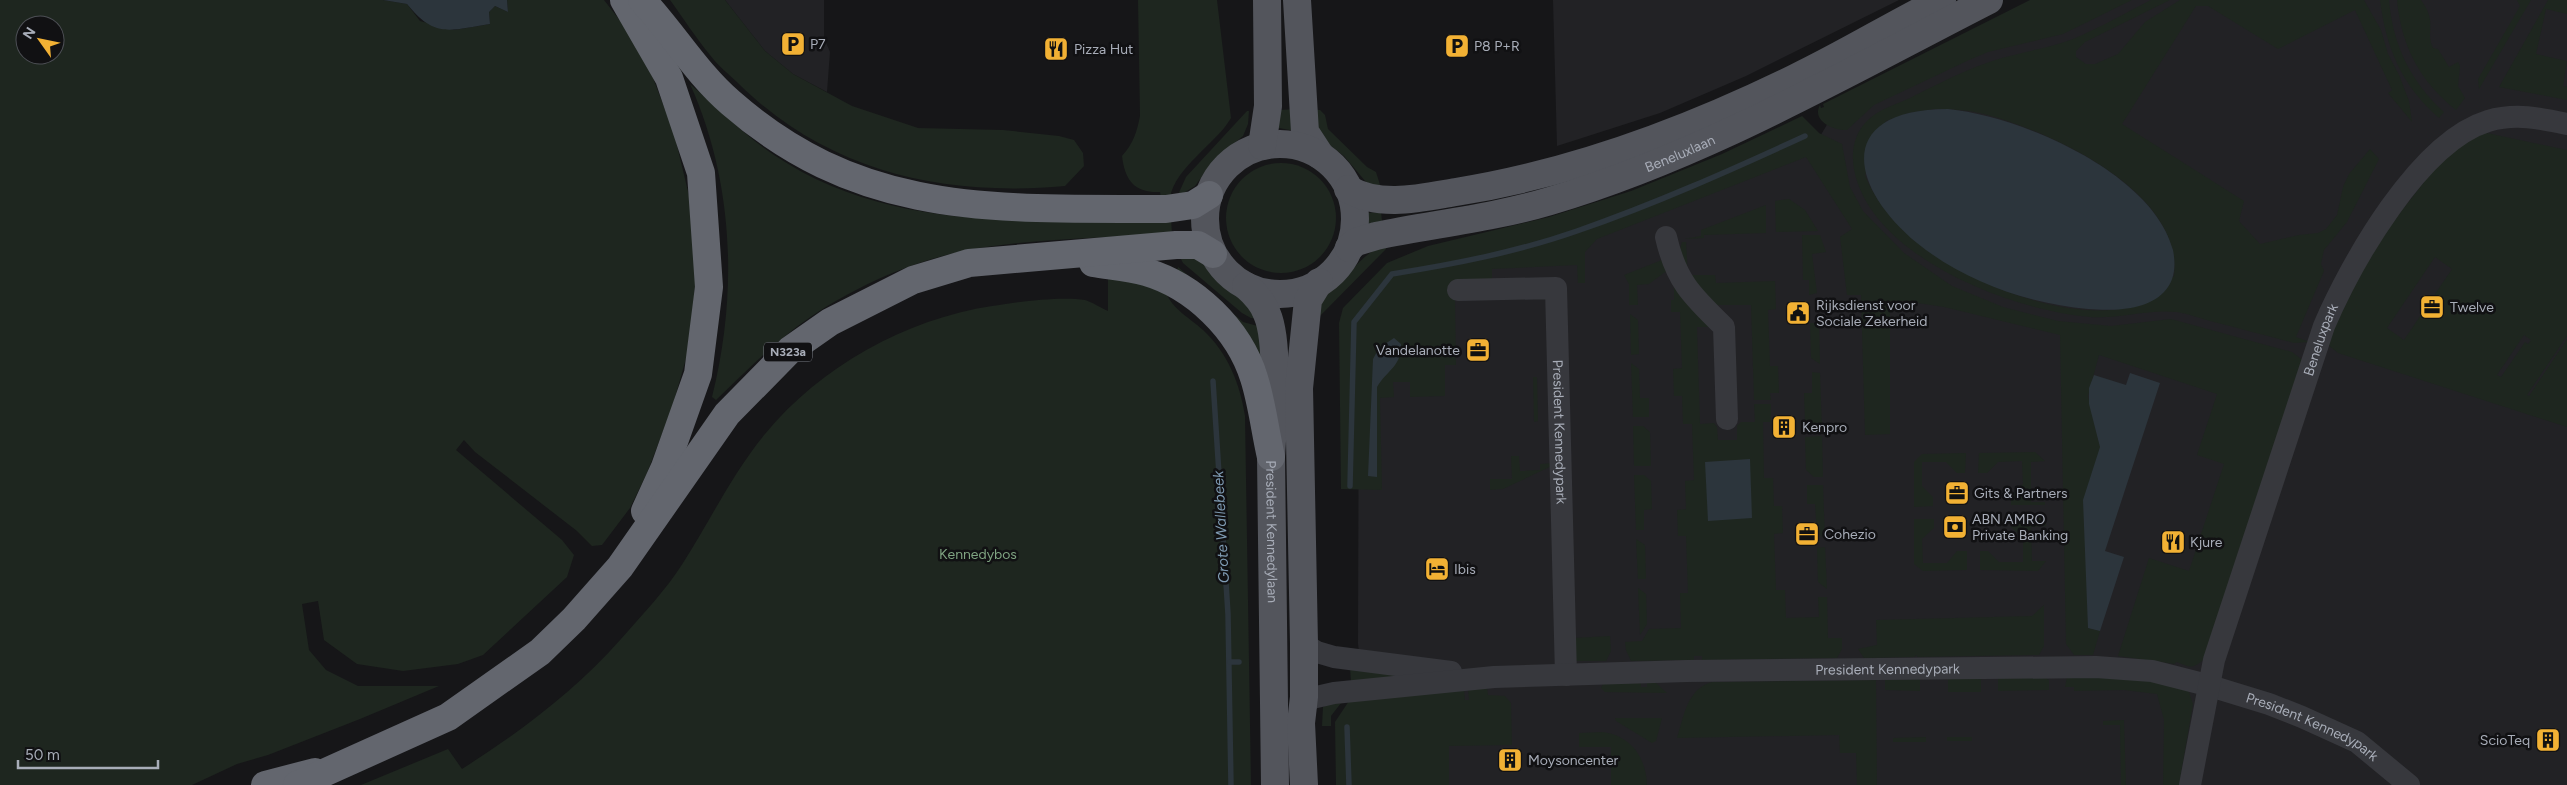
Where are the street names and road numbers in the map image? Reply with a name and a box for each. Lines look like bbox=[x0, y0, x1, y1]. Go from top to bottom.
street label: Beneluxlaan bbox=[1643, 131, 1718, 176]
street label: Beneluxpark bbox=[2300, 301, 2342, 378]
road number: N323a bbox=[764, 342, 812, 362]
street label: President Kennedypark bbox=[1549, 359, 1570, 505]
street label: President Kennedylaan bbox=[1262, 460, 1281, 603]
street label: President Kennedypark bbox=[1815, 660, 1960, 679]
street label: President Kennedypark bbox=[2244, 689, 2382, 765]

